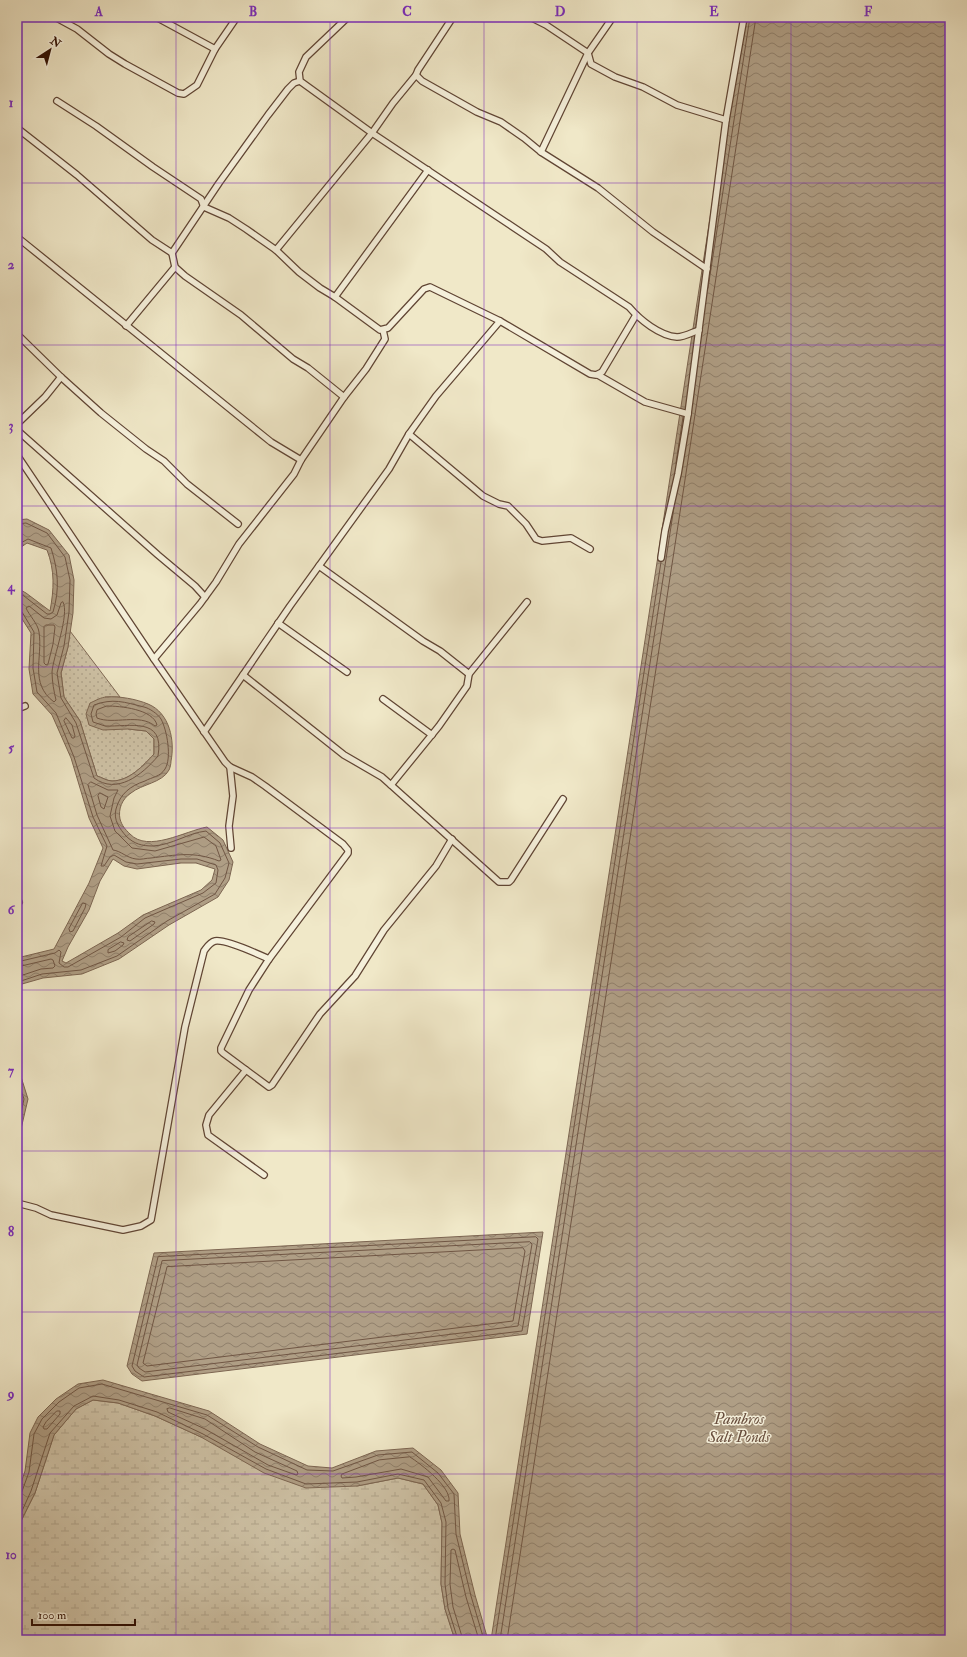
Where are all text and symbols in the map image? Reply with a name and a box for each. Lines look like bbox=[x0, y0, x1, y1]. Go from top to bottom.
text: A bbox=[94, 4, 104, 20]
text: B bbox=[249, 4, 257, 20]
text: C bbox=[402, 4, 412, 20]
text: D bbox=[555, 4, 566, 20]
text: E bbox=[709, 4, 719, 20]
text: F bbox=[864, 4, 873, 20]
north arrow bbox=[30, 30, 70, 70]
text: N bbox=[47, 34, 64, 51]
text: 1 bbox=[9, 95, 14, 111]
text: 2 bbox=[8, 257, 15, 273]
text: 3 bbox=[9, 418, 14, 434]
text: 4 bbox=[6, 579, 15, 595]
text: 5 bbox=[8, 740, 14, 756]
text: 6 bbox=[8, 902, 16, 918]
text: 7 bbox=[8, 1063, 15, 1079]
text: 8 bbox=[8, 1224, 14, 1240]
text: 9 bbox=[6, 1386, 15, 1402]
water label: Pambros Salt Ponds bbox=[707, 1409, 771, 1447]
text: 10 bbox=[5, 1547, 17, 1563]
scale bar bbox=[32, 1601, 135, 1627]
text: 100 m bbox=[38, 1608, 67, 1623]

